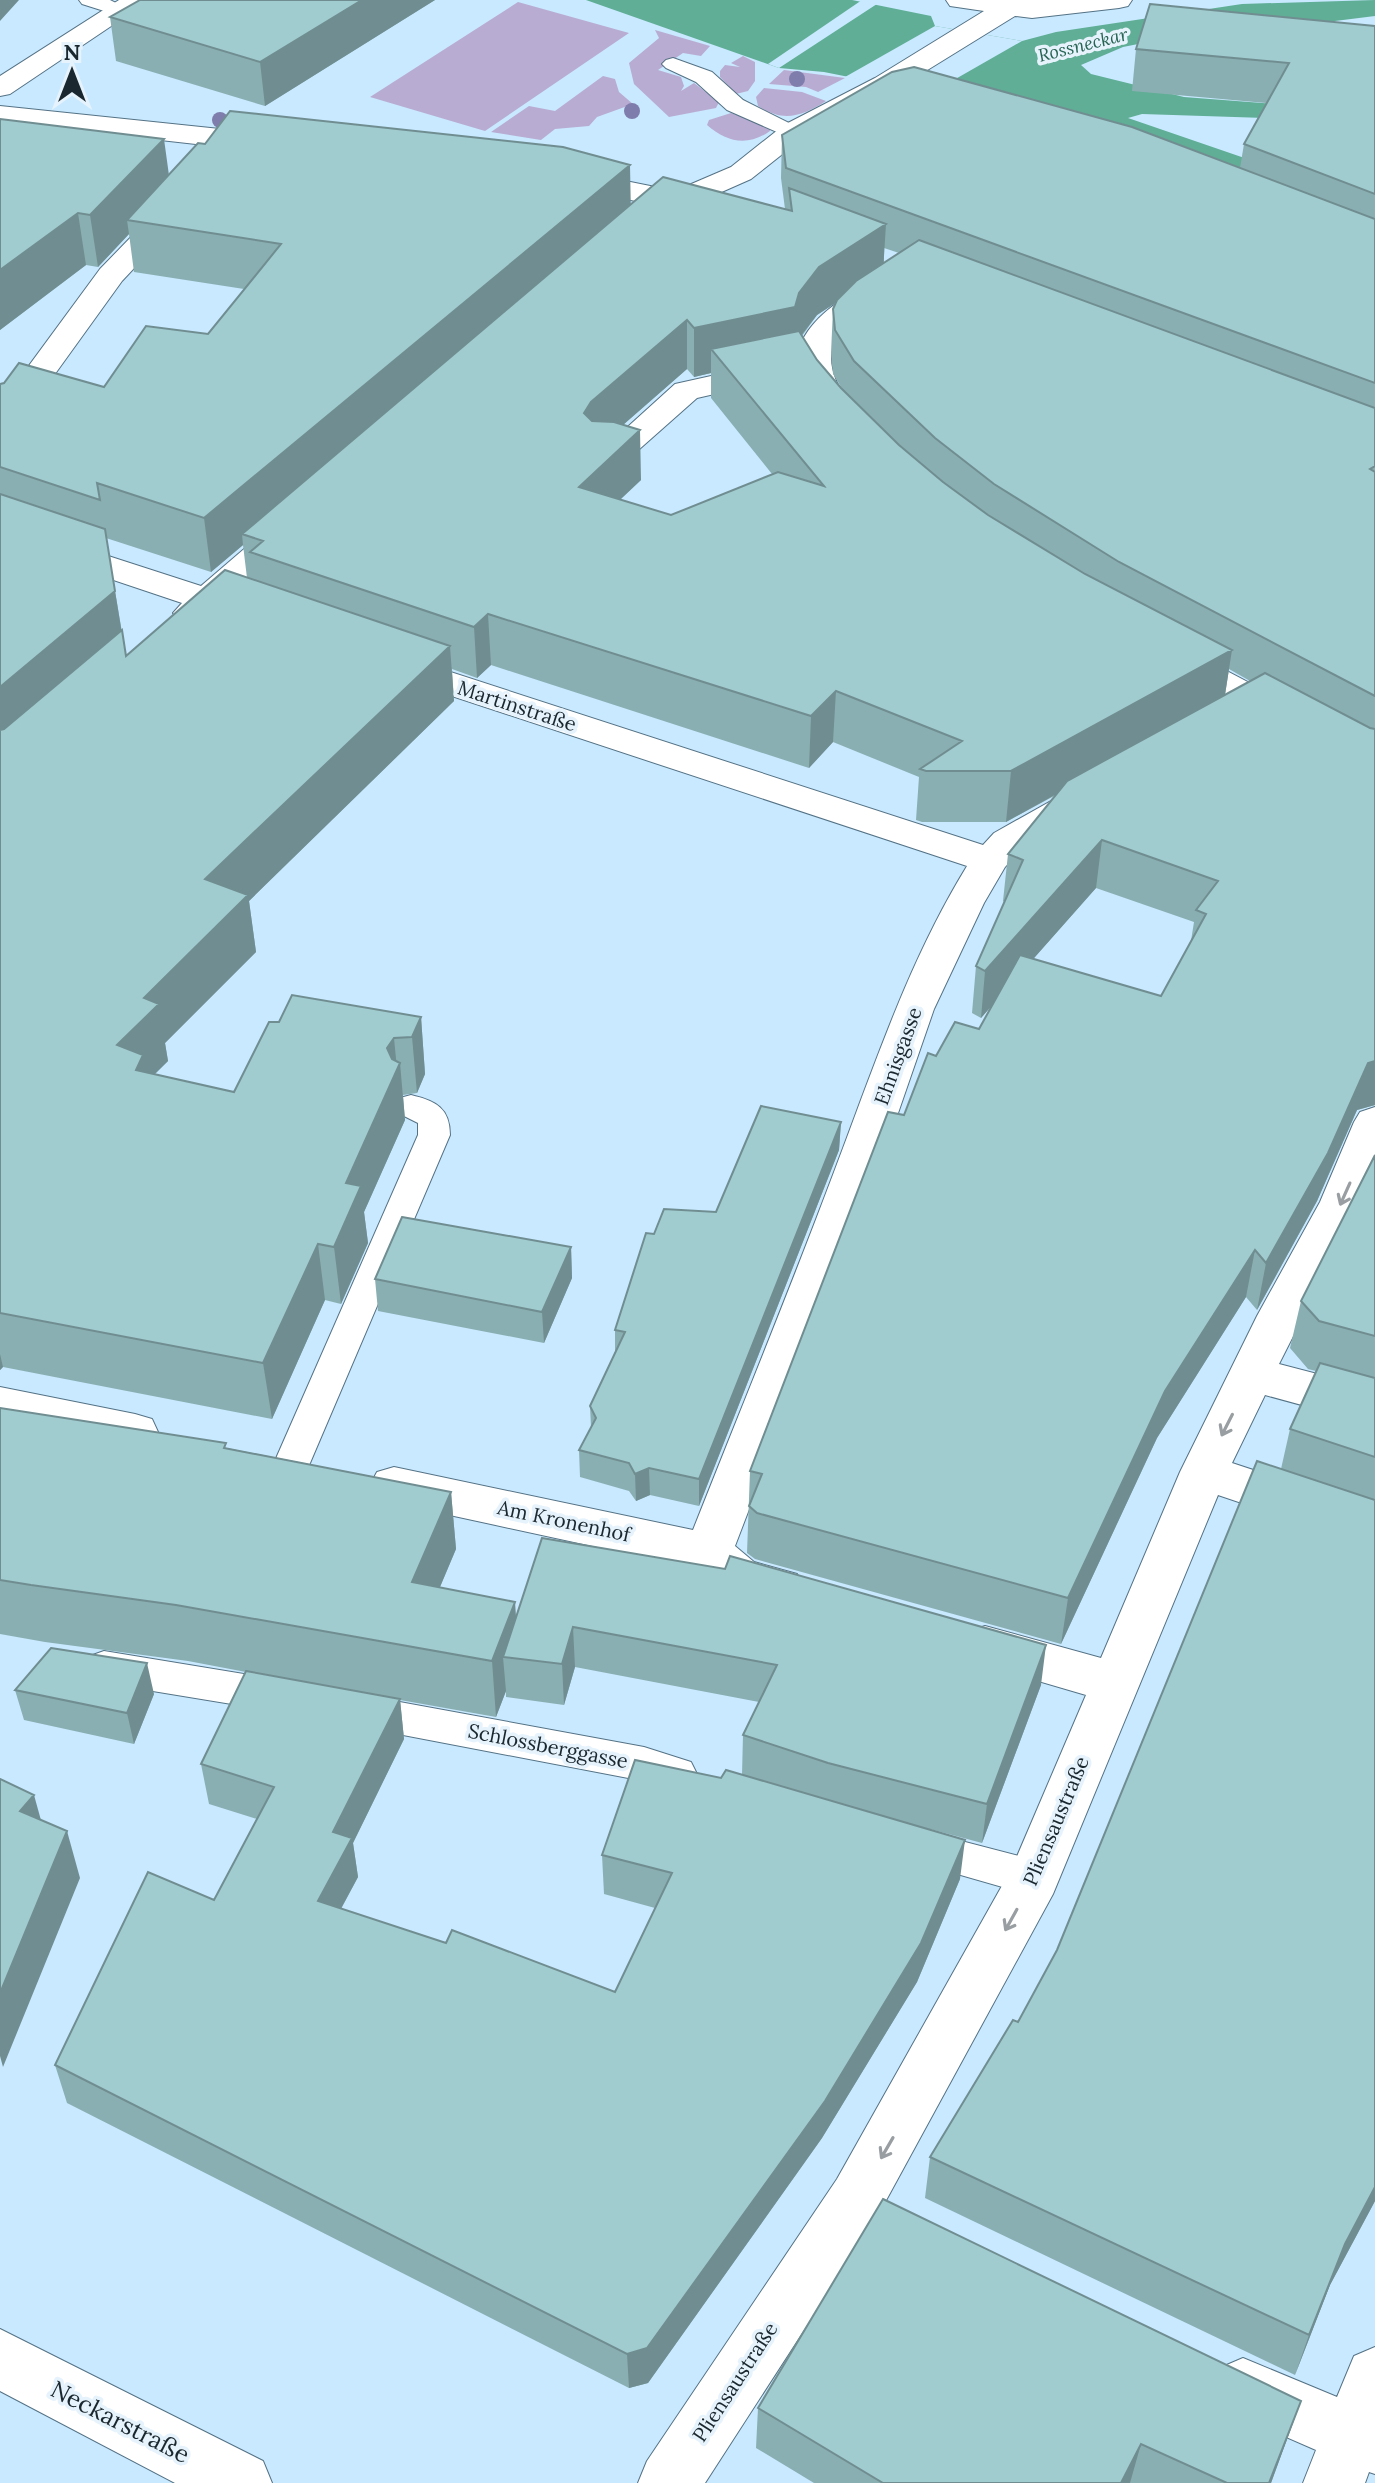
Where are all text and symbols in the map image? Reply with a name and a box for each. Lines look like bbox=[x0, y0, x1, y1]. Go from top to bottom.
water label: Rossneckar bbox=[1036, 22, 1131, 67]
north arrow bbox=[32, 32, 112, 112]
text: N bbox=[63, 38, 81, 66]
street label: Martinstraße bbox=[455, 675, 580, 737]
street label: Ehnisgasse bbox=[868, 1003, 927, 1108]
one-way arrow bbox=[1337, 1181, 1352, 1206]
one-way arrow bbox=[1219, 1413, 1234, 1437]
street label: Am Kronenhof bbox=[495, 1494, 634, 1547]
street label: Schlossberggasse bbox=[466, 1718, 630, 1773]
street label: Pliensaustraße bbox=[1017, 1752, 1094, 1889]
one-way arrow bbox=[1003, 1908, 1019, 1931]
one-way arrow bbox=[879, 2136, 895, 2159]
street label: Pliensaustraße bbox=[687, 2317, 783, 2446]
street label: Neckarstraße bbox=[46, 2373, 195, 2470]

